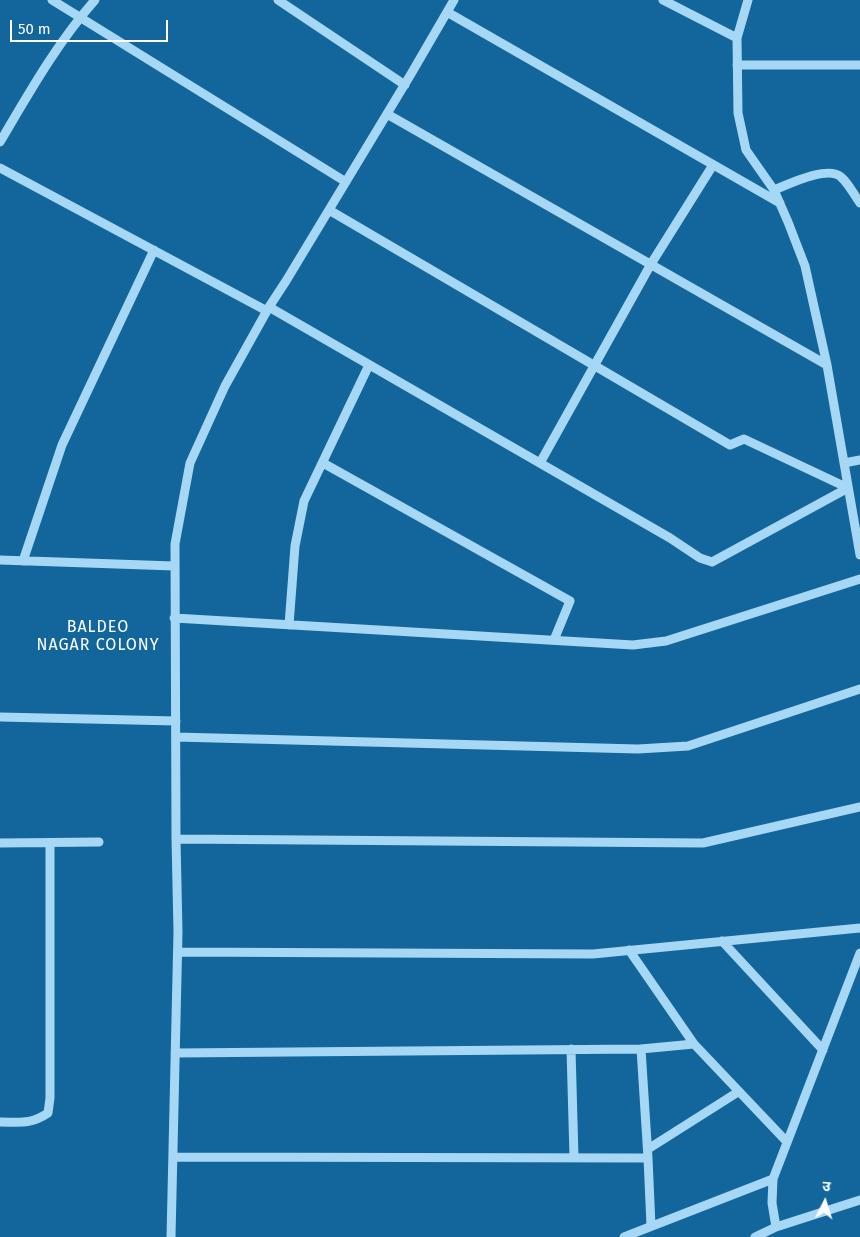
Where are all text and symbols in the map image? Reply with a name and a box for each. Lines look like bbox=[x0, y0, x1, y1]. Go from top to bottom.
scale bar bbox=[12, 10, 170, 42]
text: 50 m bbox=[18, 20, 51, 38]
district label: BALDEO NAGAR COLONY bbox=[35, 618, 161, 656]
north arrow bbox=[800, 1177, 850, 1227]
text: उ bbox=[822, 1178, 831, 1195]

